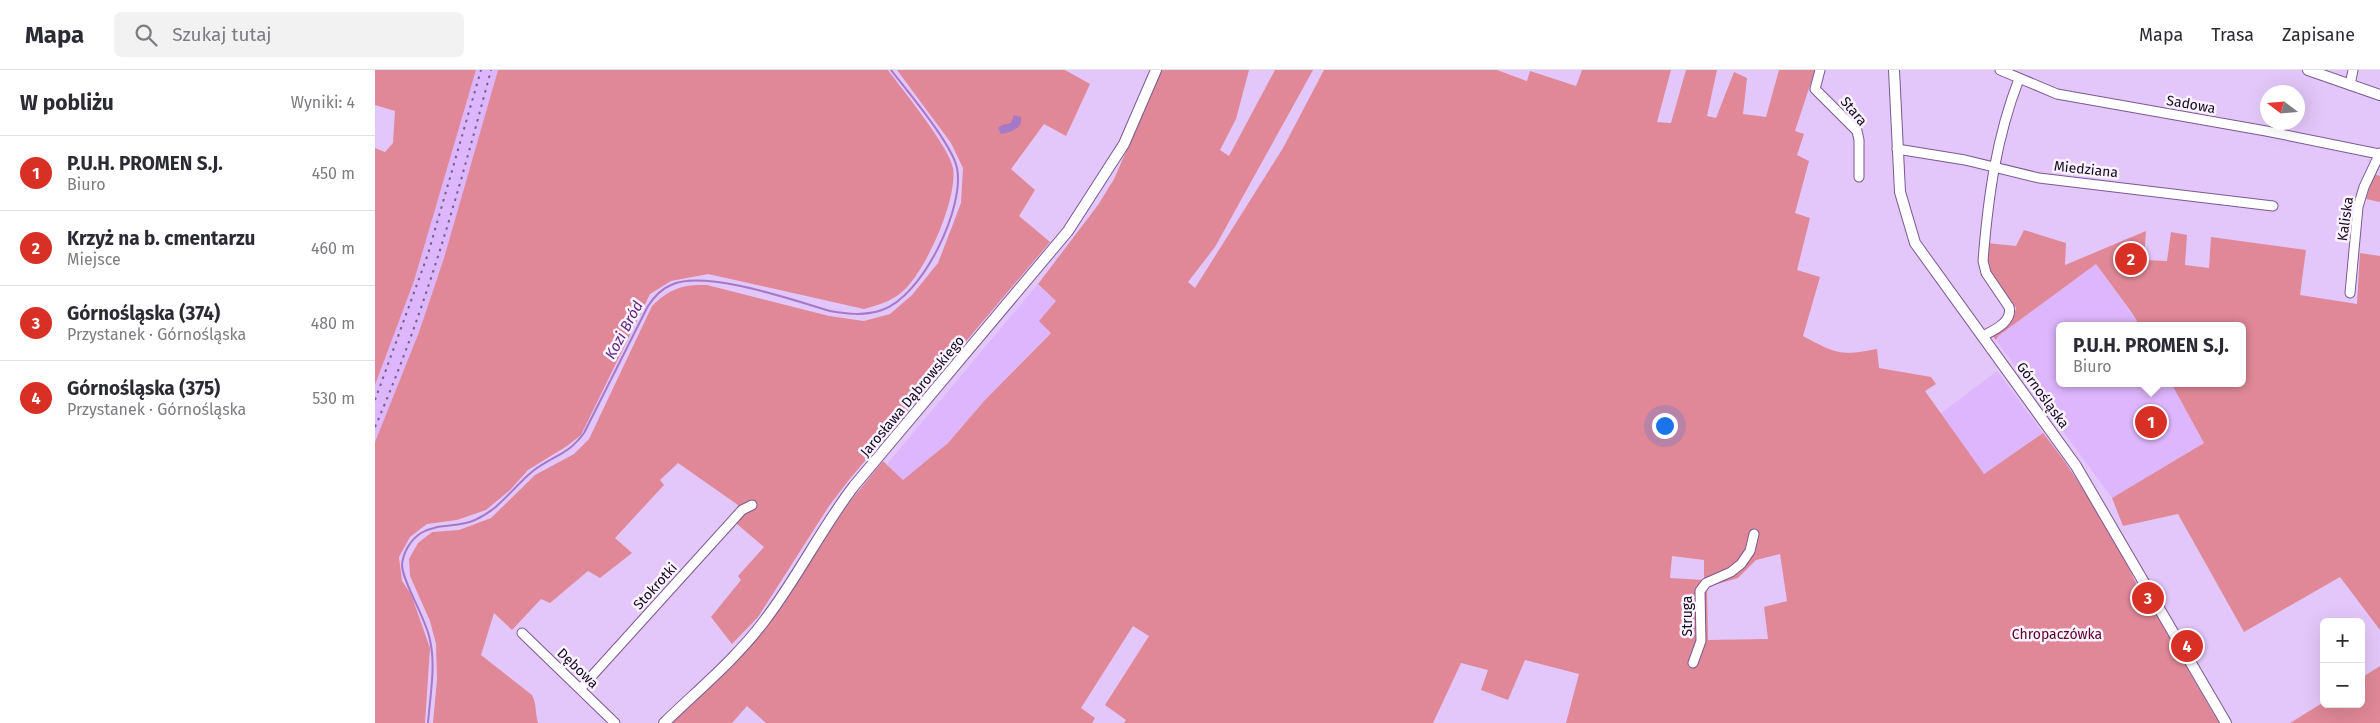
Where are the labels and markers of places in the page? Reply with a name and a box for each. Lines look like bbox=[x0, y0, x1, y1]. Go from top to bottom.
pin: 2 bbox=[2115, 240, 2147, 278]
pin: 1 bbox=[2135, 403, 2167, 441]
pin: 3 bbox=[2132, 579, 2164, 617]
pin: 4 bbox=[2171, 627, 2203, 665]

